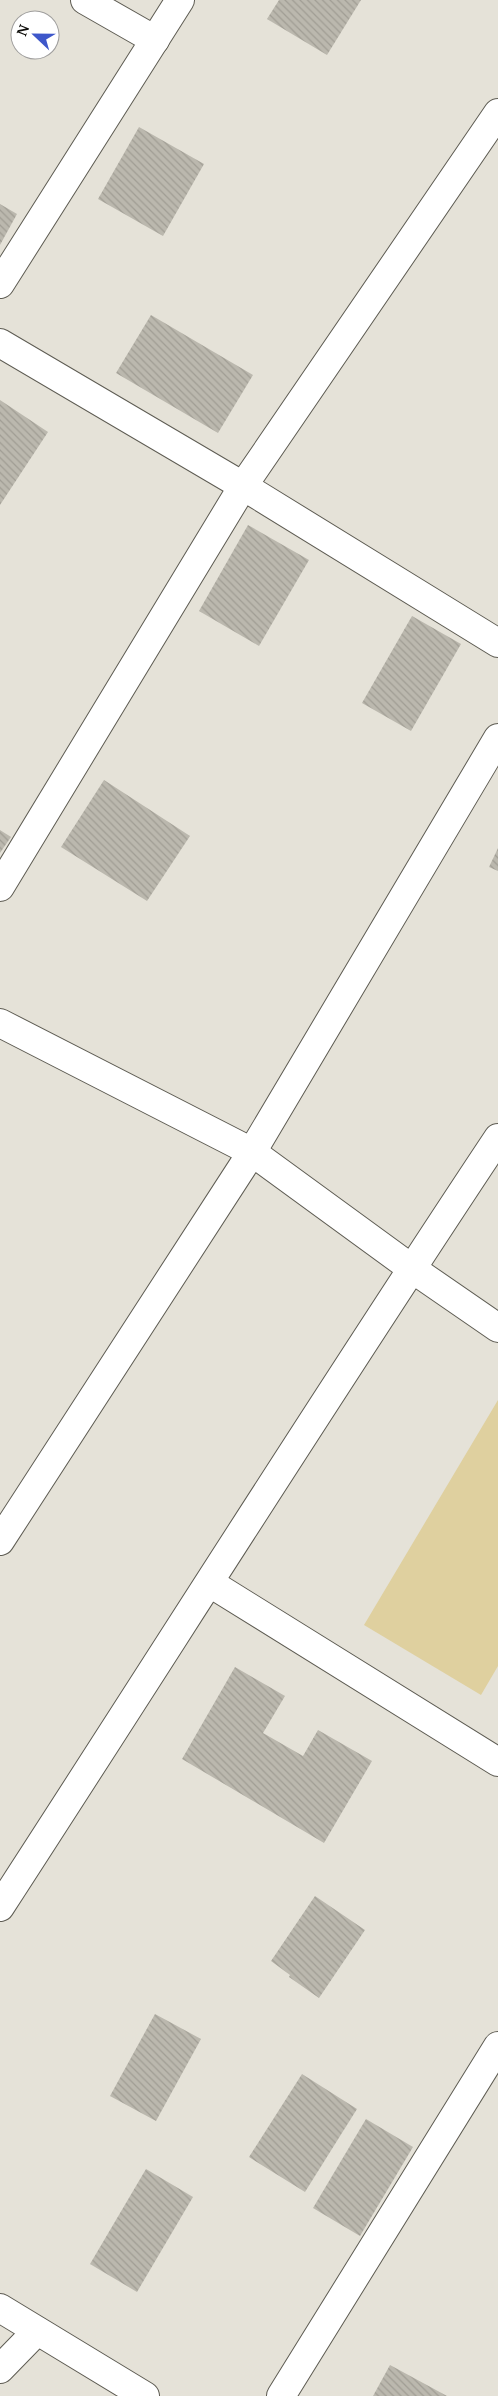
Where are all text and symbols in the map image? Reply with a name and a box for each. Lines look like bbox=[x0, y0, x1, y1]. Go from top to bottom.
north arrow bbox=[10, 10, 60, 60]
text: N bbox=[12, 21, 33, 38]

